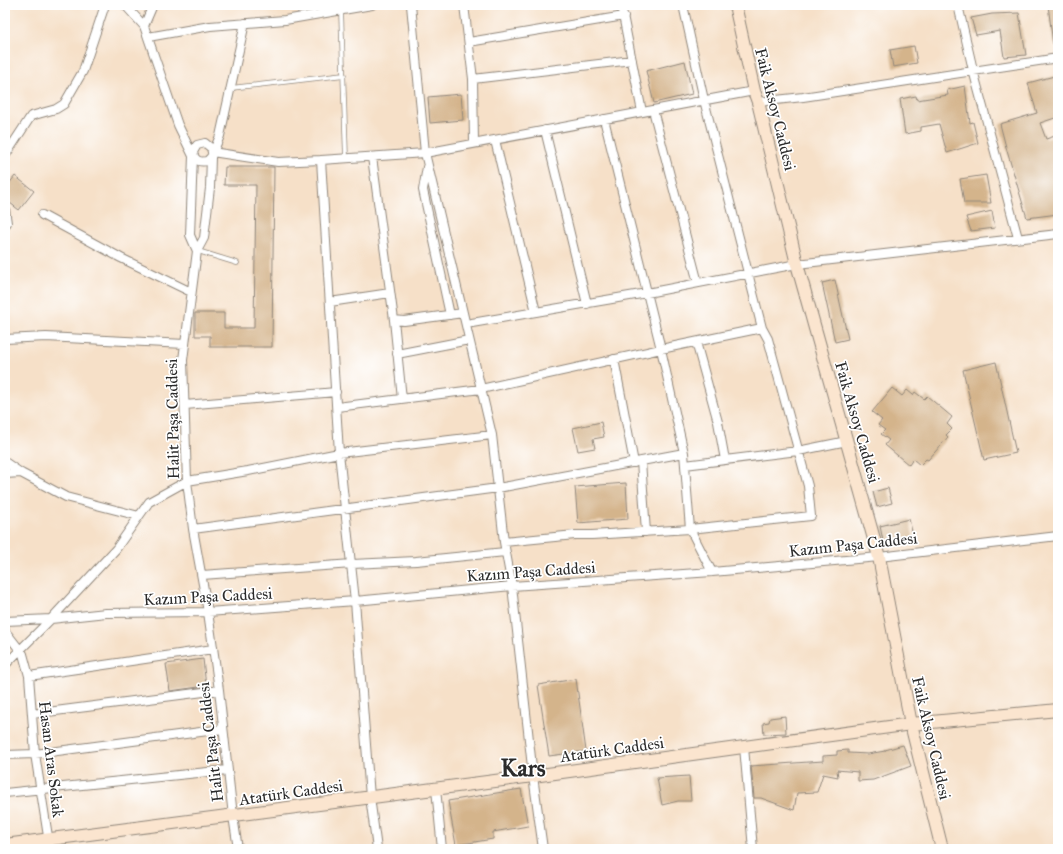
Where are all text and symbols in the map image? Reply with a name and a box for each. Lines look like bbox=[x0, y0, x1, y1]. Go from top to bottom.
street label: Faik Aksoy Caddesi bbox=[751, 46, 800, 173]
street label: Halit Paşa Caddesi bbox=[162, 358, 183, 479]
street label: Faik Aksoy Caddesi bbox=[831, 359, 884, 486]
street label: Kazım Paşa Caddesi bbox=[788, 528, 919, 561]
street label: Kazım Paşa Caddesi bbox=[466, 557, 597, 585]
street label: Kazım Paşa Caddesi bbox=[143, 584, 274, 609]
street label: Faik Aksoy Caddesi bbox=[908, 675, 955, 802]
street label: Halit Paşa Caddesi bbox=[194, 680, 227, 803]
street label: Hasan Aras Sokak bbox=[35, 700, 68, 819]
street label: Atatürk Caddesi bbox=[558, 733, 666, 766]
district label: Kars bbox=[501, 753, 546, 783]
street label: Atatürk Caddesi bbox=[237, 776, 345, 809]

